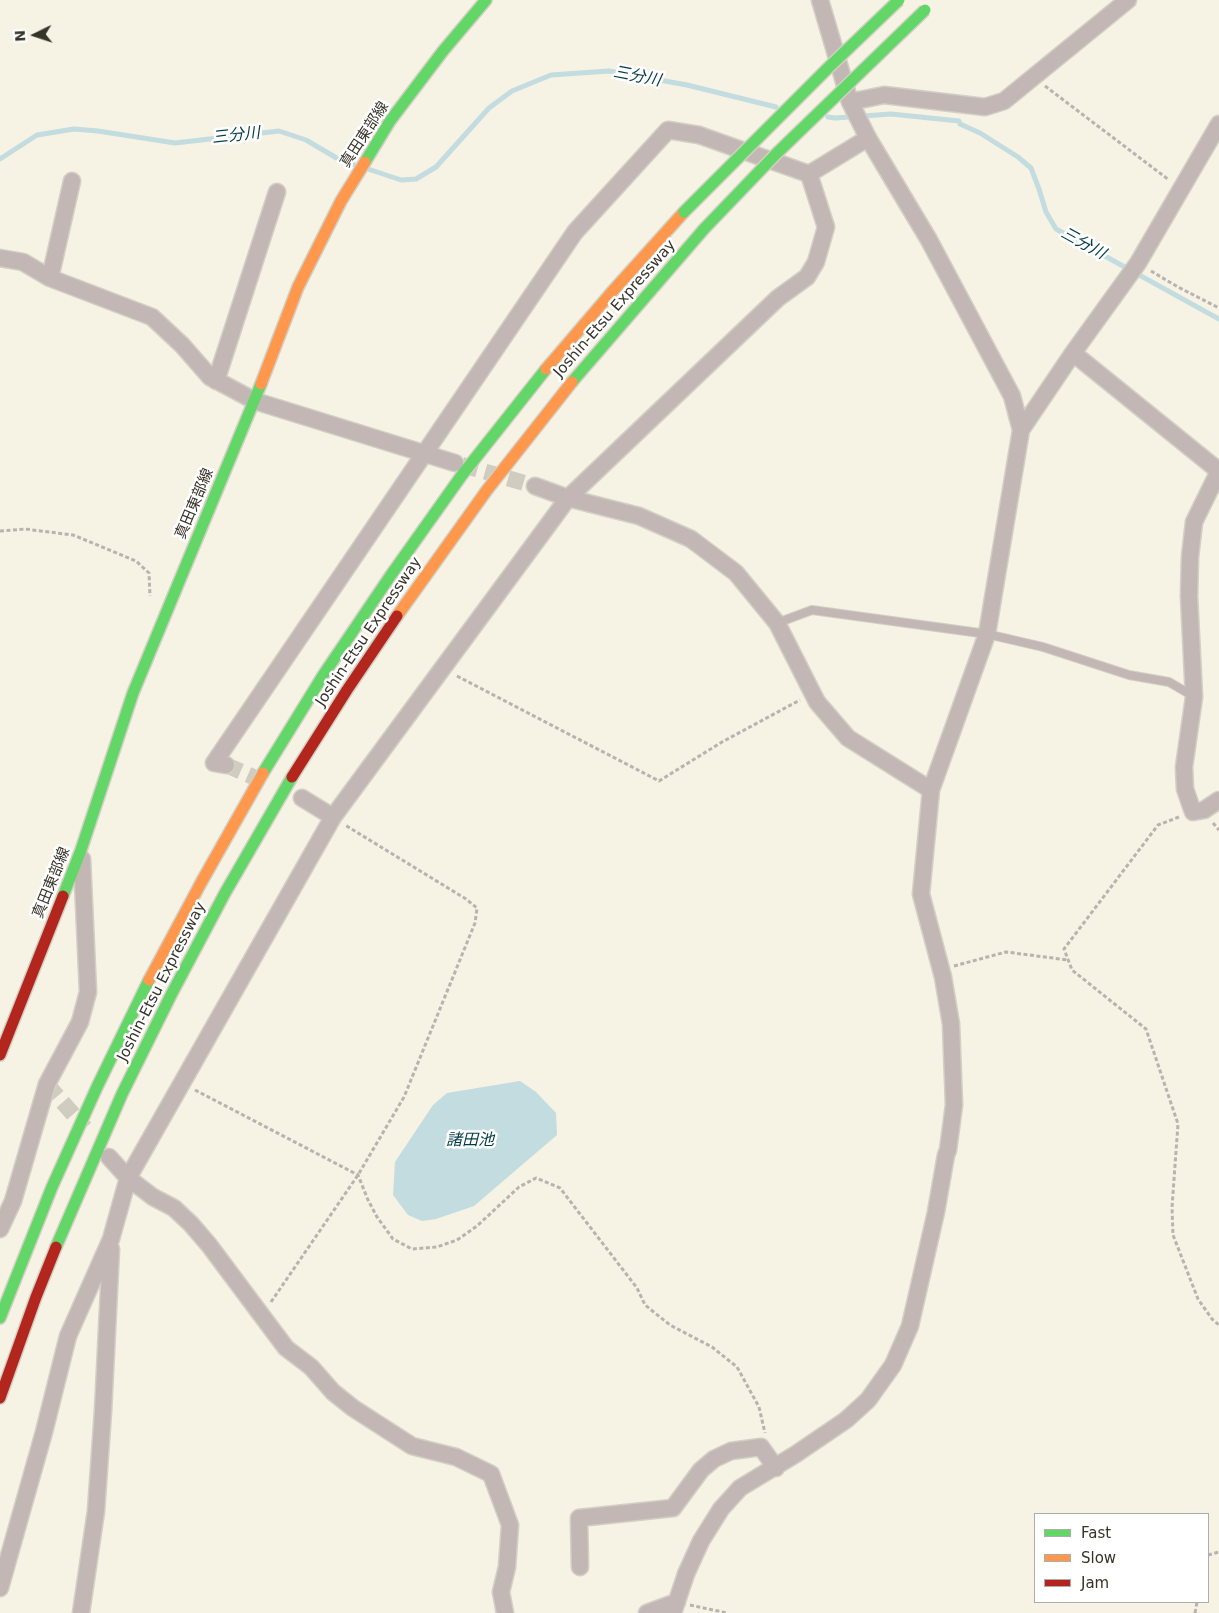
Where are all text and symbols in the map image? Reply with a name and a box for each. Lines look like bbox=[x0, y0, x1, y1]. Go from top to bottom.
north arrow bbox=[10, 10, 60, 60]
text: N bbox=[12, 30, 28, 42]
water label: 三分川 bbox=[612, 63, 662, 91]
street label: 真田東部線 bbox=[337, 99, 393, 171]
water label: 三分川 bbox=[211, 124, 261, 148]
water label: 三分川 bbox=[1057, 224, 1109, 264]
street label: Joshin-Etsu Expressway bbox=[550, 237, 680, 381]
street label: 真田東部線 bbox=[172, 466, 218, 542]
street label: Joshin-Etsu Expressway bbox=[312, 554, 426, 710]
street label: 真田東部線 bbox=[30, 845, 74, 921]
street label: Joshin-Etsu Expressway bbox=[114, 899, 210, 1065]
water label: 諸田池 bbox=[446, 1131, 494, 1151]
legend bbox=[1034, 1513, 1209, 1603]
text: Fast bbox=[1081, 1524, 1111, 1542]
text: Slow bbox=[1081, 1549, 1116, 1567]
text: Jam bbox=[1081, 1574, 1109, 1592]

